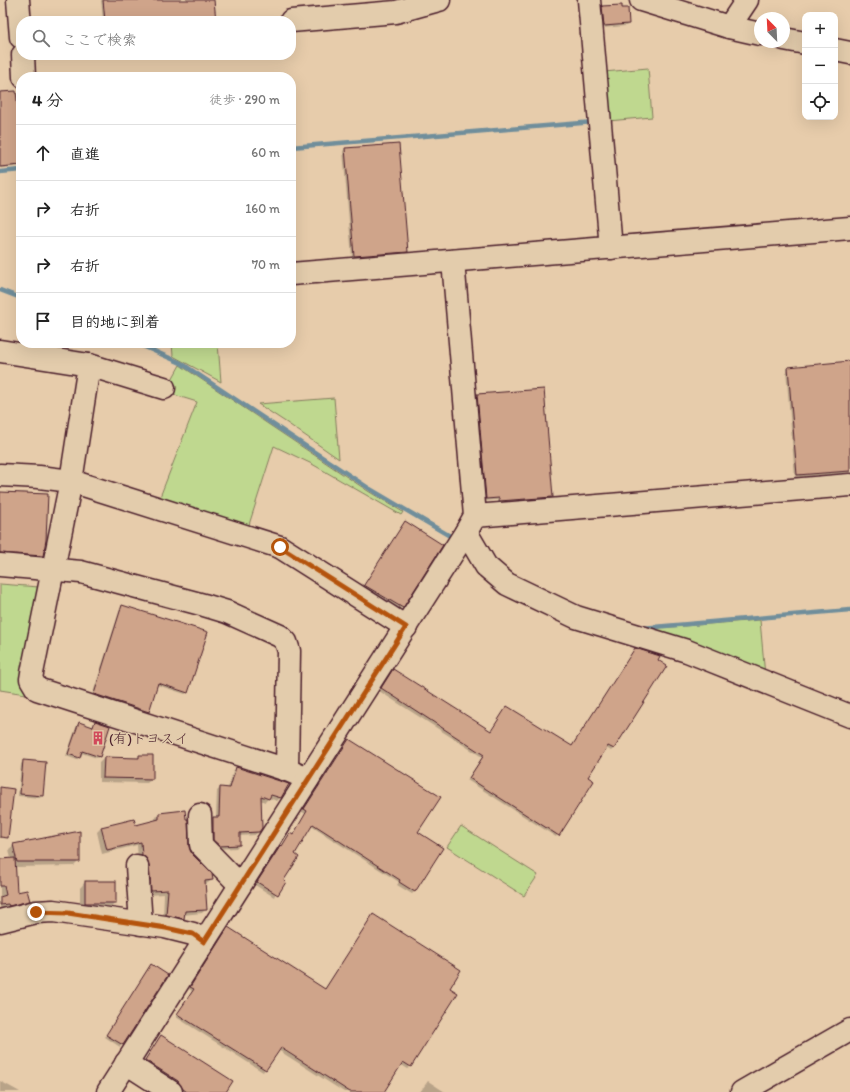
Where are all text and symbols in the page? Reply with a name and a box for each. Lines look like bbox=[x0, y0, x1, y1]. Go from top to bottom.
north arrow bbox=[754, 12, 790, 48]
map controls bbox=[802, 12, 838, 120]
button: + bbox=[802, 12, 838, 48]
search box bbox=[16, 16, 296, 60]
icon: search bbox=[30, 27, 52, 49]
text: ここで検索 bbox=[62, 31, 137, 49]
button: − bbox=[802, 48, 838, 84]
button: locate bbox=[802, 84, 838, 120]
text: 4 分 bbox=[32, 90, 63, 110]
text: 徒歩 · 290 m bbox=[210, 92, 280, 107]
icon: ahead bbox=[32, 142, 54, 164]
text: 直進 bbox=[70, 145, 100, 163]
text: 60 m bbox=[251, 145, 280, 160]
icon: right bbox=[32, 198, 54, 220]
text: 右折 bbox=[70, 201, 100, 219]
text: 160 m bbox=[245, 201, 280, 216]
icon: right bbox=[32, 254, 54, 276]
text: 右折 bbox=[70, 257, 100, 275]
text: 70 m bbox=[252, 257, 280, 272]
icon: arrive bbox=[32, 310, 54, 332]
text: 目的地に到着 bbox=[70, 313, 160, 331]
route start bbox=[271, 538, 289, 556]
building icon: (有)トヨスイ bbox=[90, 730, 106, 746]
place label: (有)トヨスイ bbox=[109, 730, 188, 747]
route end bbox=[27, 903, 45, 921]

